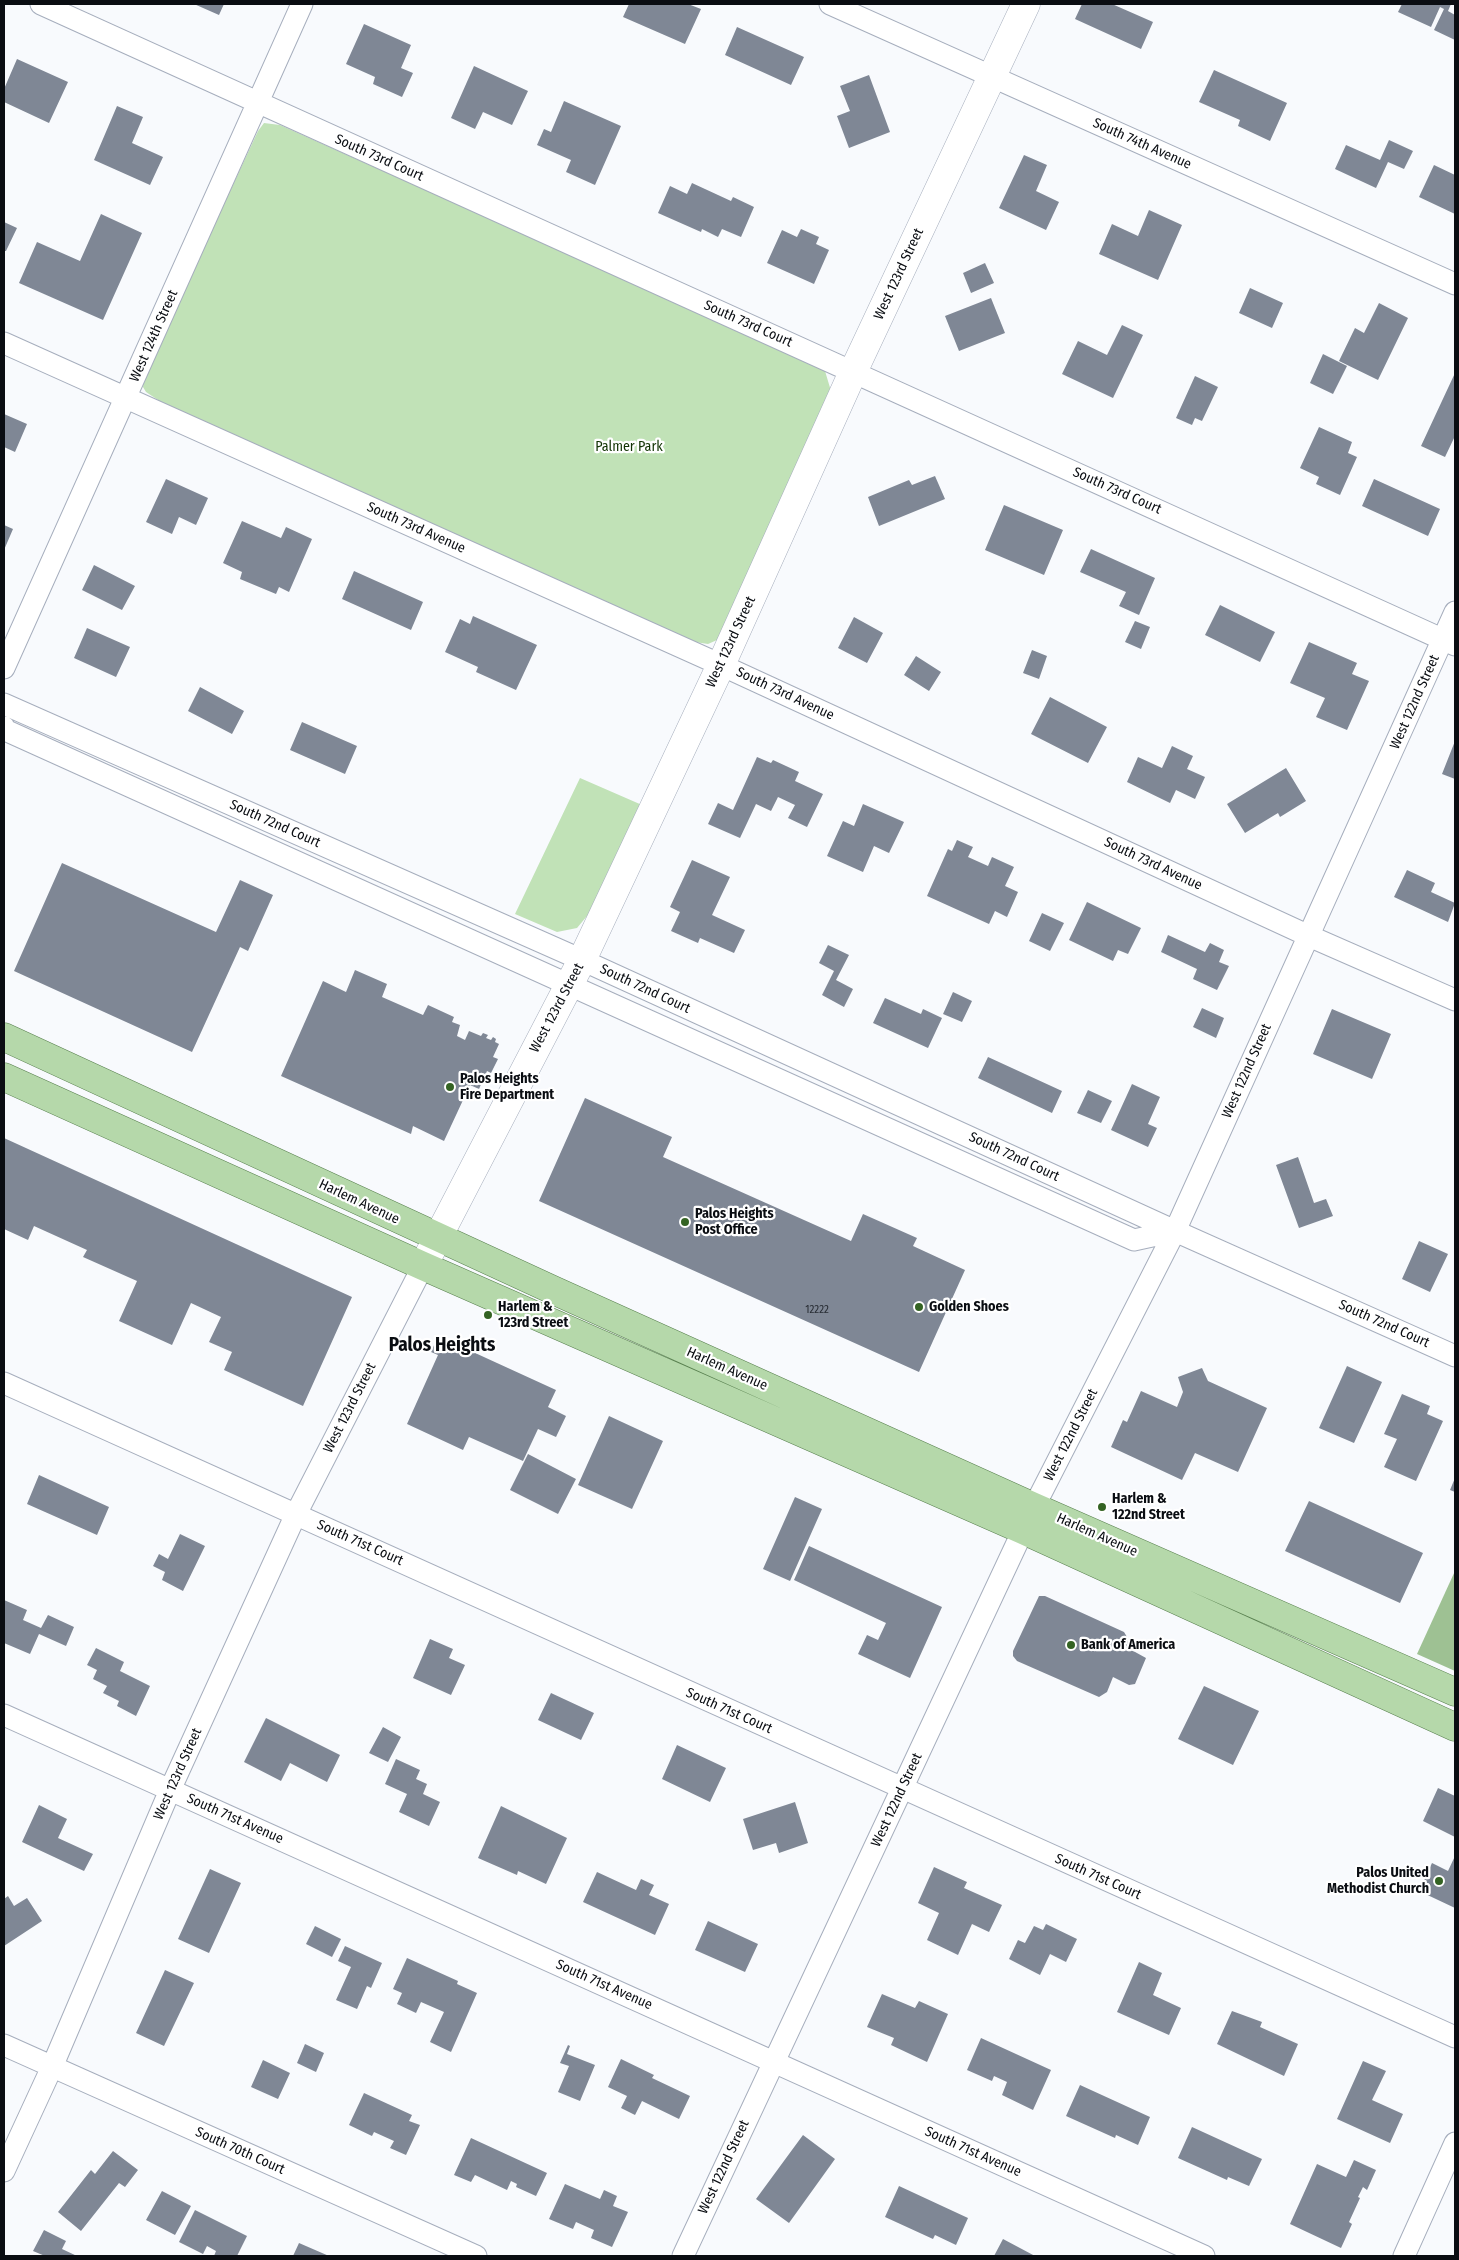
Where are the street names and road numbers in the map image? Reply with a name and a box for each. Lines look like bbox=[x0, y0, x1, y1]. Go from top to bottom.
street label: South 74th Avenue bbox=[1090, 115, 1194, 173]
street label: South 73rd Court bbox=[332, 131, 426, 185]
street label: West 123rd Street bbox=[871, 226, 927, 322]
street label: West 124th Street bbox=[126, 287, 182, 385]
street label: South 73rd Court bbox=[701, 297, 795, 351]
street label: South 73rd Court bbox=[1070, 464, 1164, 518]
street label: South 73rd Avenue bbox=[364, 499, 468, 557]
street label: West 123rd Street bbox=[703, 594, 759, 690]
street label: West 122nd Street bbox=[1387, 652, 1443, 752]
street label: South 73rd Avenue bbox=[733, 664, 837, 724]
street label: South 72nd Court bbox=[227, 796, 323, 852]
street label: South 73rd Avenue bbox=[1101, 834, 1205, 894]
street label: West 123rd Street bbox=[526, 960, 588, 1056]
street label: South 72nd Court bbox=[597, 961, 693, 1017]
street label: West 122nd Street bbox=[1219, 1021, 1275, 1121]
street label: South 72nd Court bbox=[966, 1129, 1062, 1185]
street label: Harlem Avenue bbox=[316, 1176, 402, 1228]
street label: South 72nd Court bbox=[1336, 1296, 1432, 1352]
street label: Harlem Avenue bbox=[684, 1344, 770, 1394]
street label: West 123rd Street bbox=[320, 1360, 380, 1456]
street label: West 122nd Street bbox=[1040, 1386, 1102, 1484]
street label: Harlem Avenue bbox=[1054, 1510, 1140, 1560]
street label: South 71st Court bbox=[314, 1516, 406, 1570]
street label: South 71st Court bbox=[683, 1684, 775, 1738]
street label: West 123rd Street bbox=[150, 1725, 206, 1823]
street label: West 122nd Street bbox=[868, 1750, 926, 1850]
street label: South 71st Avenue bbox=[184, 1790, 286, 1848]
street label: South 71st Court bbox=[1052, 1850, 1144, 1904]
street label: South 71st Avenue bbox=[553, 1956, 655, 2014]
street label: West 122nd Street bbox=[695, 2117, 753, 2217]
street label: South 71st Avenue bbox=[922, 2123, 1024, 2181]
street label: South 70th Court bbox=[193, 2124, 287, 2178]

